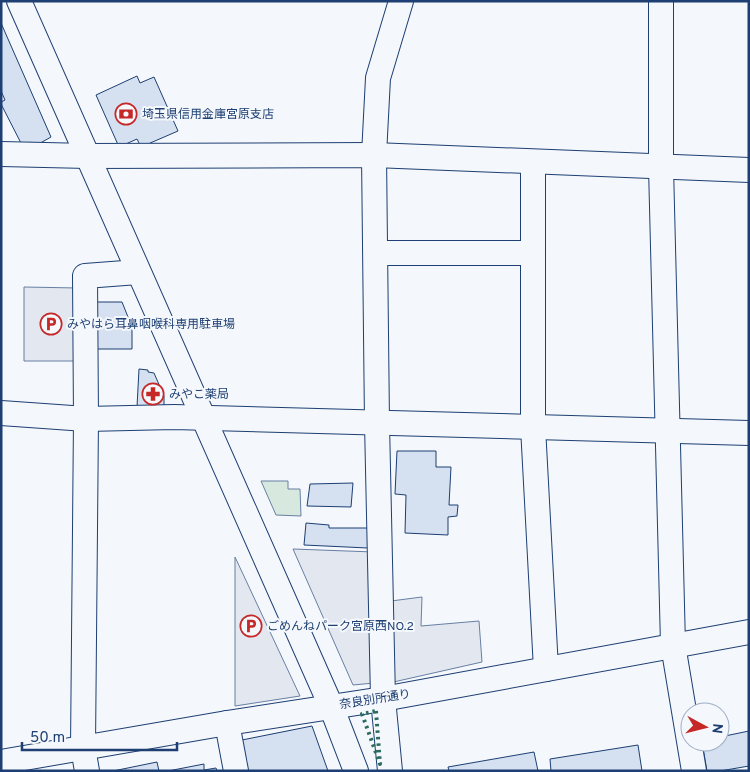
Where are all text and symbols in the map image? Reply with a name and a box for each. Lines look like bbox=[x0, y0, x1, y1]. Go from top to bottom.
bank icon: 埼玉県信用金庫宮原支店 bbox=[114, 102, 138, 126]
place label: 埼玉県信用金庫宮原支店 bbox=[142, 107, 274, 123]
parking icon: みやはら耳鼻咽喉科専用駐車場 bbox=[39, 312, 63, 336]
place label: みやはら耳鼻咽喉科専用駐車場 bbox=[67, 317, 235, 333]
pharmacy icon: みやこ薬局 bbox=[141, 382, 165, 406]
place label: みやこ薬局 bbox=[169, 387, 229, 403]
parking icon: ごめんねパーク宮原西NO.2 bbox=[239, 614, 263, 638]
place label: ごめんねパーク宮原西NO.2 bbox=[267, 619, 414, 635]
street label: 奈良別所通り bbox=[338, 686, 412, 714]
north arrow bbox=[680, 702, 730, 752]
scale bar bbox=[22, 720, 178, 752]
text: N bbox=[707, 722, 725, 734]
text: 50 m bbox=[30, 729, 65, 748]

